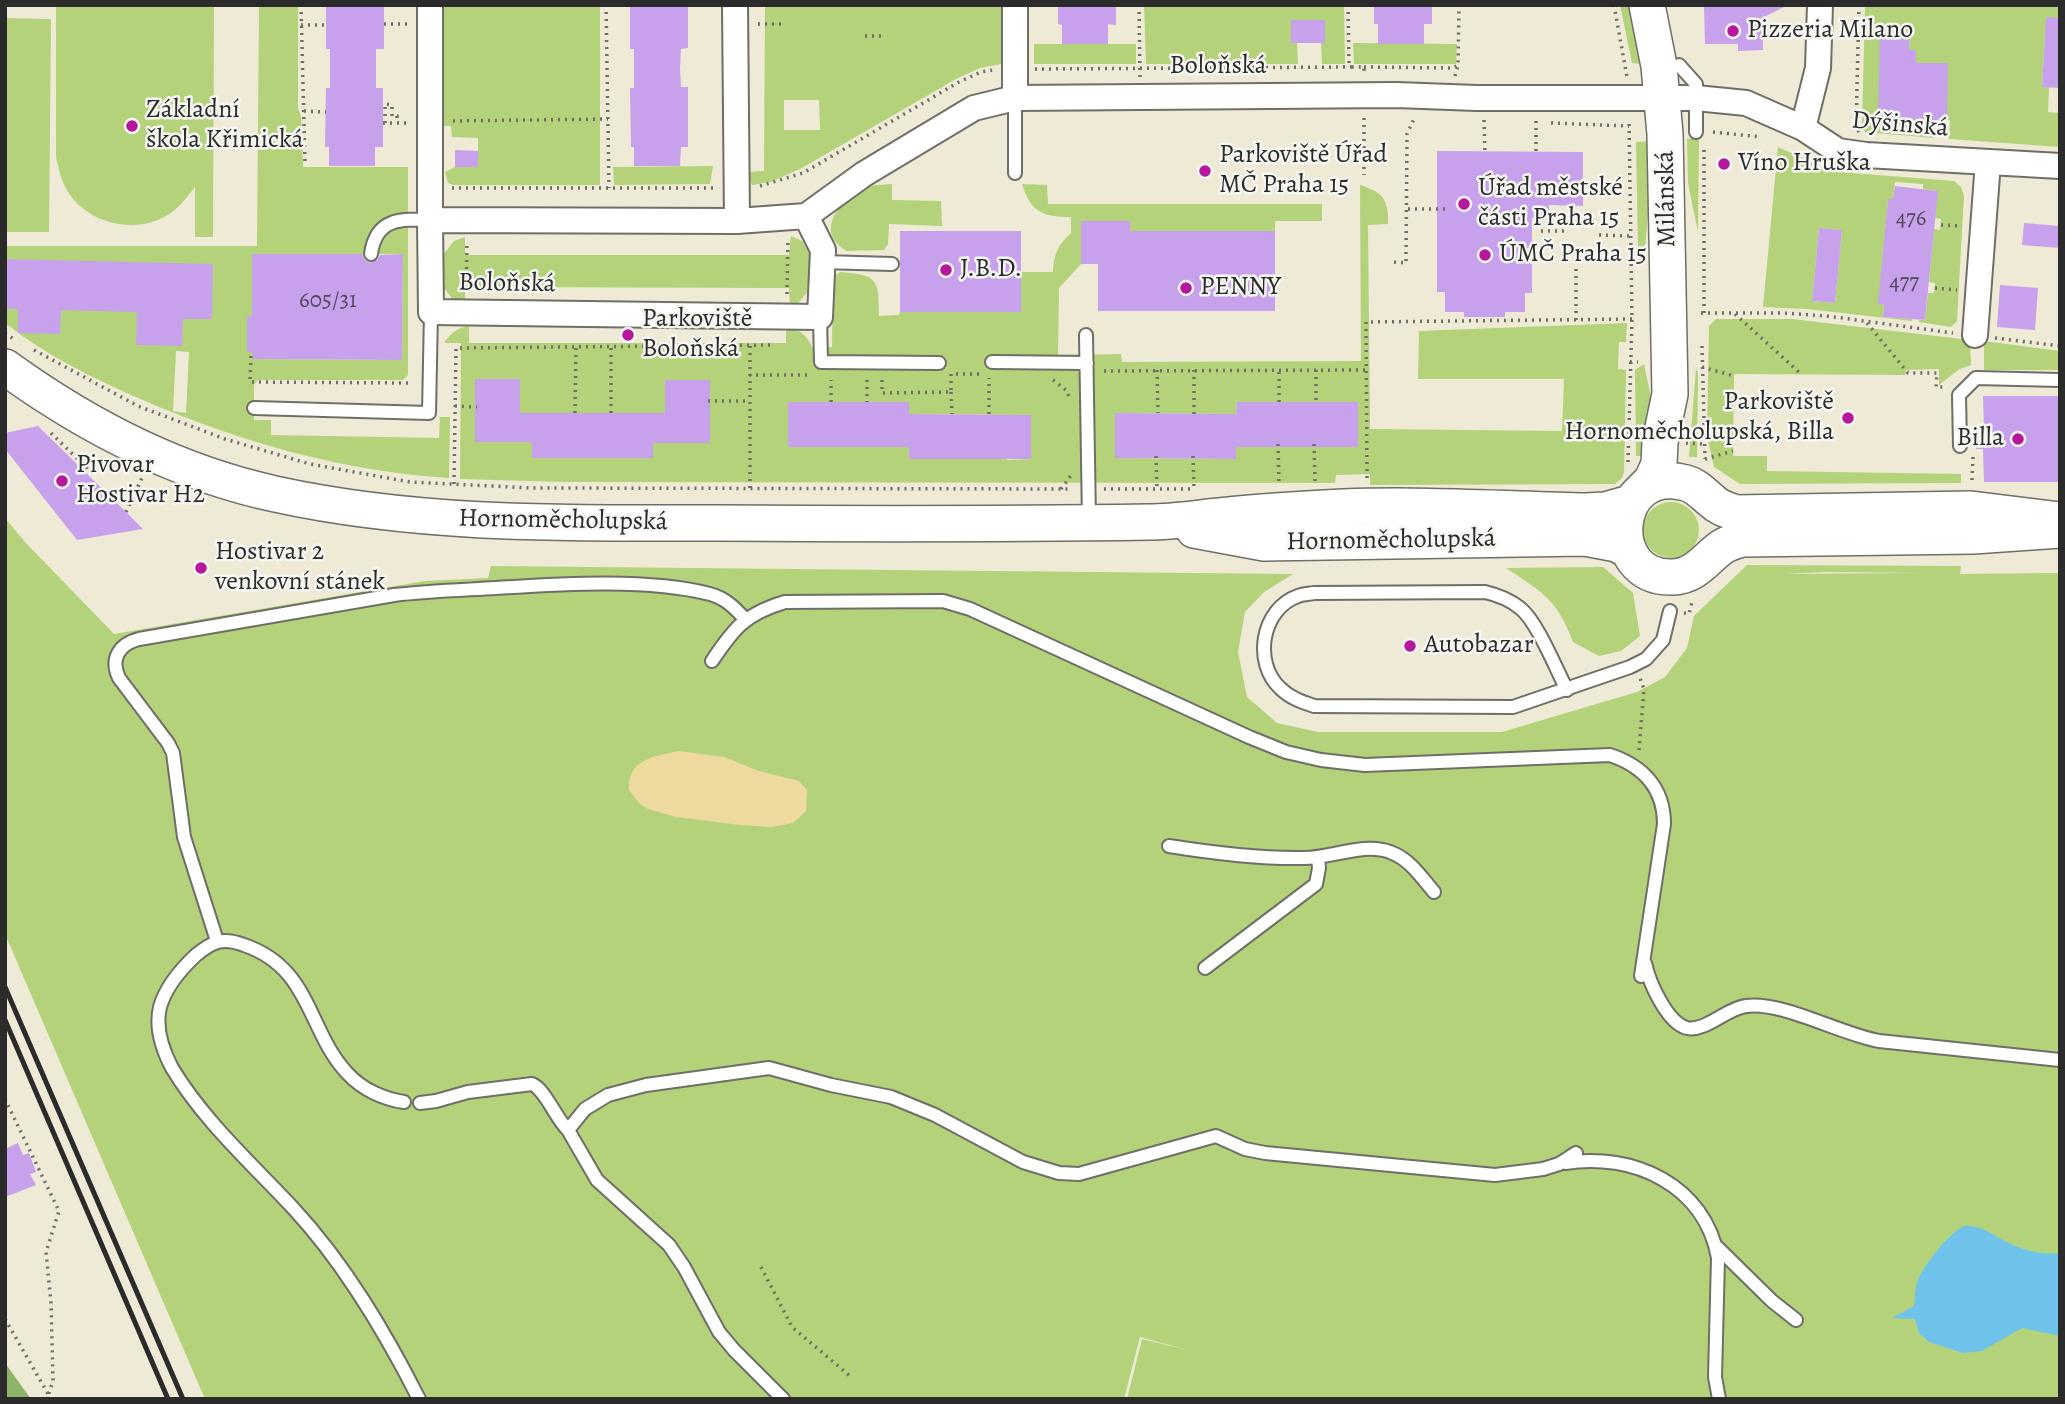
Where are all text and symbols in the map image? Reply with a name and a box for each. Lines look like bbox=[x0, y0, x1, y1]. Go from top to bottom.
place label: Pizzeria Milano bbox=[1747, 15, 1913, 47]
marker: Pizzeria Milano bbox=[1725, 23, 1741, 39]
street label: Boloňská bbox=[1169, 51, 1267, 83]
place label: Základní škola Křimická bbox=[146, 95, 304, 156]
street label: Dýšinská bbox=[1850, 105, 1950, 145]
marker: Základní škola Křimická bbox=[124, 118, 140, 134]
place label: Parkoviště Úřad MČ Praha 15 bbox=[1219, 140, 1388, 202]
place label: Víno Hruška bbox=[1738, 148, 1871, 180]
street label: Milánská bbox=[1651, 150, 1683, 248]
marker: Víno Hruška bbox=[1716, 156, 1732, 172]
marker: Parkoviště Úřad MČ Praha 15 bbox=[1197, 163, 1213, 179]
place label: Úřad městské části Praha 15 bbox=[1478, 173, 1623, 234]
marker: Úřad městské části Praha 15 bbox=[1456, 196, 1472, 212]
house number: 476 bbox=[1896, 205, 1926, 233]
place label: ÚMČ Praha 15 bbox=[1499, 239, 1647, 271]
marker: ÚMČ Praha 15 bbox=[1477, 247, 1493, 263]
place label: J.B.D. bbox=[960, 254, 1022, 286]
marker: J.B.D. bbox=[938, 262, 954, 278]
street label: Boloňská bbox=[458, 268, 556, 300]
house number: 477 bbox=[1889, 269, 1919, 297]
place label: PENNY bbox=[1200, 272, 1281, 304]
marker: PENNY bbox=[1178, 280, 1194, 296]
house number: 605/31 bbox=[299, 287, 357, 315]
place label: Parkoviště Boloňská bbox=[642, 304, 752, 366]
marker: Parkoviště Boloňská bbox=[620, 327, 636, 343]
place label: Parkoviště Hornoměcholupská, Billa bbox=[1564, 387, 1834, 448]
marker: Parkoviště Hornoměcholupská, Billa bbox=[1840, 410, 1856, 426]
place label: Billa bbox=[1957, 423, 2004, 455]
marker: Billa bbox=[2010, 431, 2026, 447]
place label: Pivovar Hostivar H2 bbox=[76, 450, 205, 512]
marker: Pivovar Hostivar H2 bbox=[54, 473, 70, 489]
street label: Hornoměcholupská bbox=[458, 504, 668, 538]
street label: Hornoměcholupská bbox=[1286, 524, 1496, 558]
place label: Hostivar 2 venkovní stánek bbox=[215, 537, 385, 598]
marker: Hostivar 2 venkovní stánek bbox=[193, 560, 209, 576]
place label: Autobazar bbox=[1424, 630, 1534, 662]
marker: Autobazar bbox=[1402, 638, 1418, 654]

